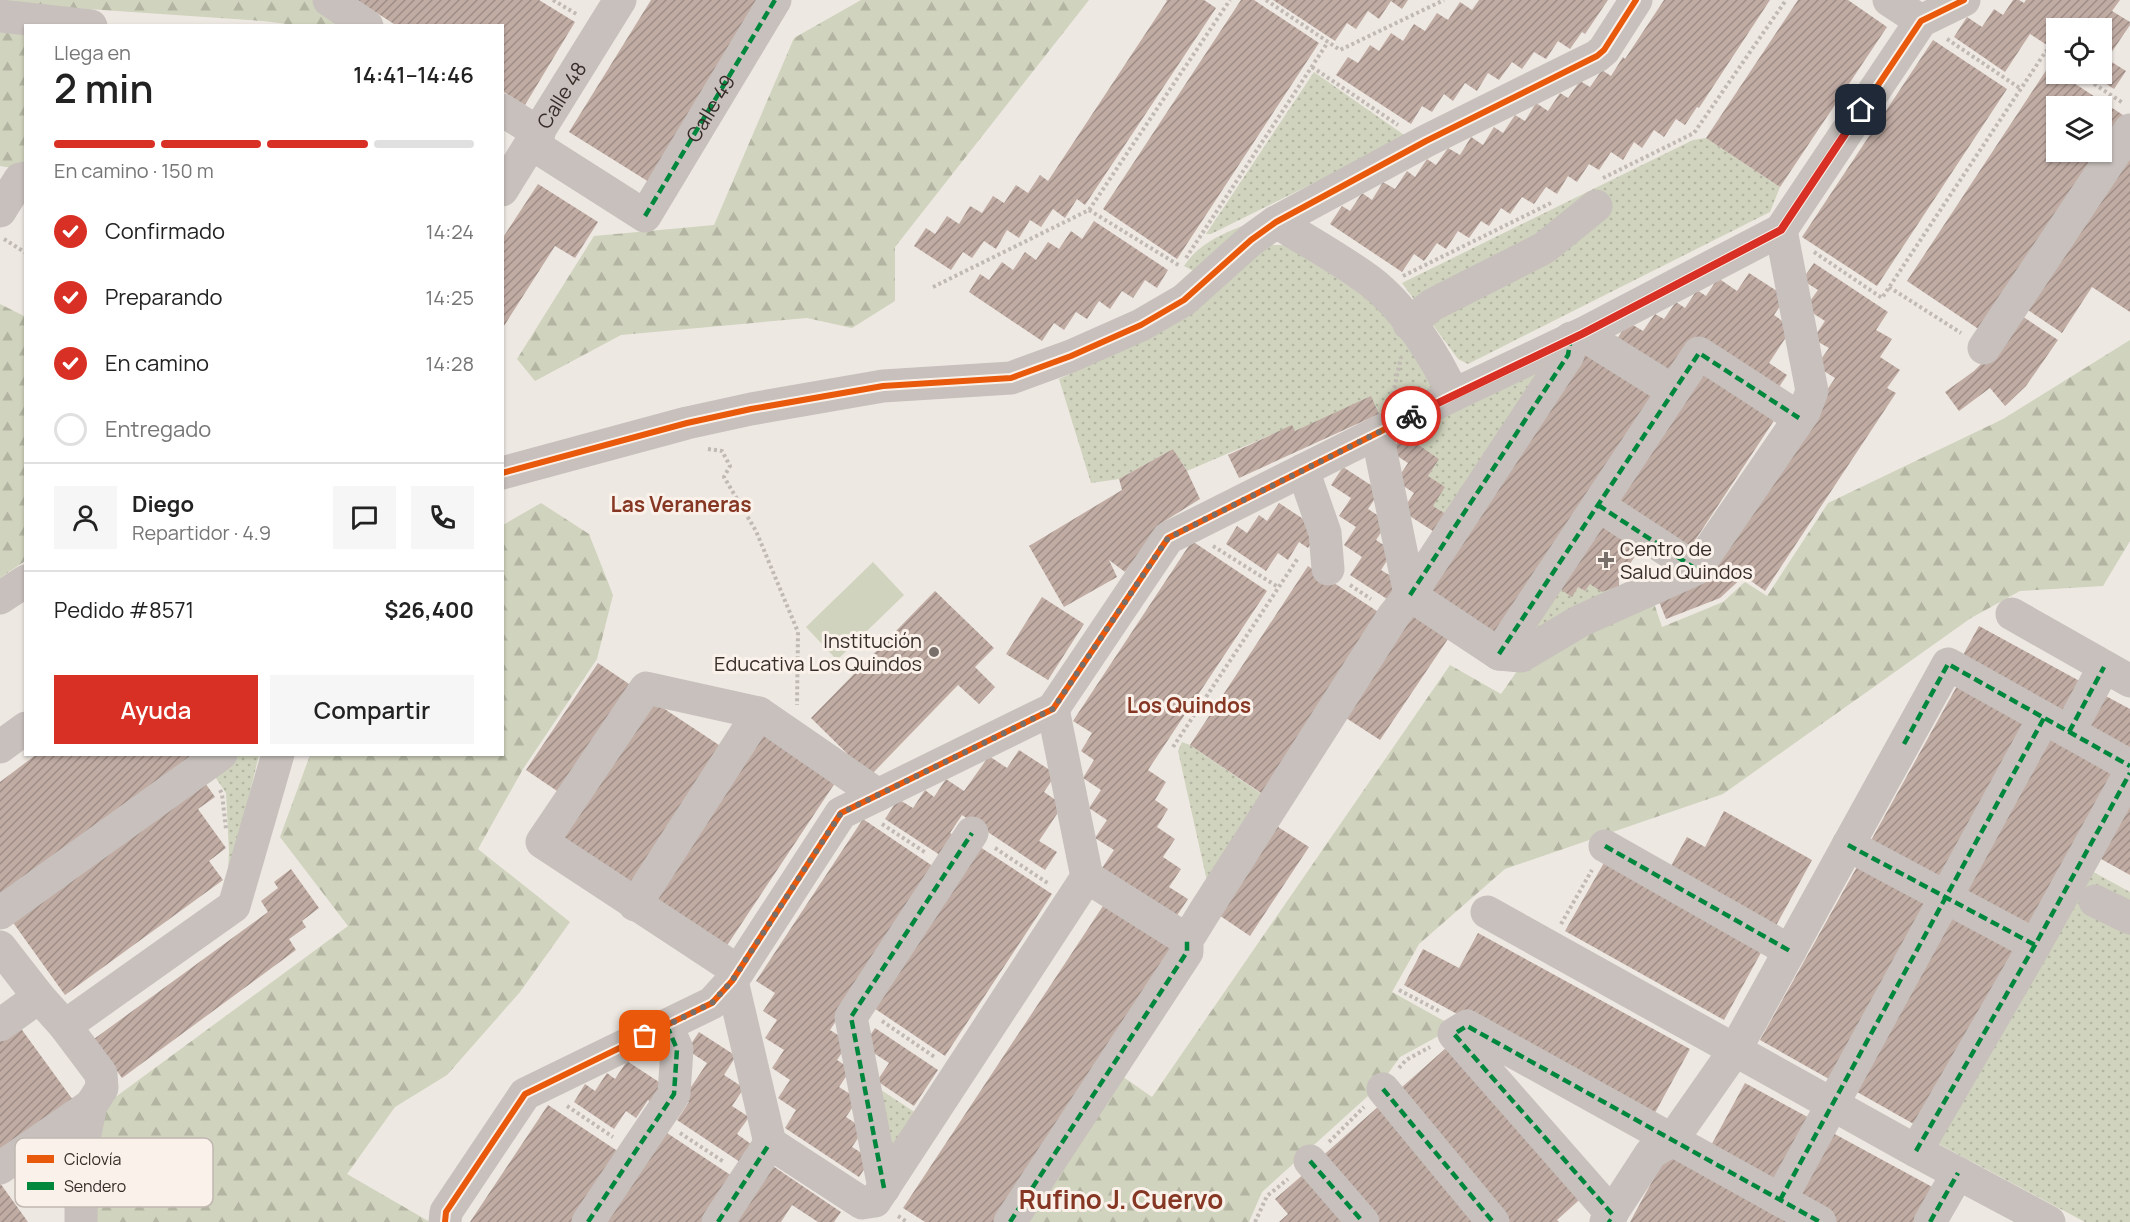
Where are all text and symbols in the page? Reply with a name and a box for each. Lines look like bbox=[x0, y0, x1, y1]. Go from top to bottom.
map controls bbox=[2046, 18, 2112, 162]
button: locate bbox=[2046, 18, 2112, 84]
text: Llega en bbox=[54, 39, 131, 66]
street label: Calle 48 bbox=[530, 56, 592, 133]
text: 14:41–14:46 bbox=[353, 60, 474, 90]
text: 2 min bbox=[54, 61, 153, 115]
street label: Calle 49 bbox=[679, 69, 741, 147]
pin bbox=[1835, 84, 1886, 135]
icon: home bbox=[1844, 93, 1877, 126]
button: layers bbox=[2046, 96, 2112, 162]
text: En camino · 150 m bbox=[54, 157, 214, 184]
icon: check bbox=[54, 215, 87, 248]
text: Confirmado bbox=[105, 216, 225, 246]
text: 14:24 bbox=[426, 218, 474, 245]
icon: check bbox=[54, 281, 87, 314]
text: Preparando bbox=[105, 282, 223, 312]
text: 14:25 bbox=[425, 284, 474, 311]
icon: check bbox=[54, 347, 87, 380]
text: En camino bbox=[105, 348, 209, 378]
text: 14:28 bbox=[425, 350, 474, 377]
courier bbox=[1381, 386, 1441, 446]
icon: bike bbox=[1395, 400, 1428, 433]
text: Entregado bbox=[105, 414, 211, 444]
button: person bbox=[54, 486, 117, 549]
button: chat bbox=[333, 486, 396, 549]
button: phone bbox=[411, 486, 474, 549]
text: Diego bbox=[132, 489, 194, 519]
district label: Las Veraneras bbox=[610, 490, 752, 518]
text: Repartidor · 4.9 bbox=[132, 519, 271, 546]
place label: Centro de Salud Quindos bbox=[1620, 535, 1753, 585]
marker: Centro de Salud Quindos bbox=[1597, 551, 1615, 569]
text: Pedido #8571 bbox=[54, 595, 194, 625]
text: $26,400 bbox=[384, 595, 474, 625]
place label: Institución Educativa Los Quindos bbox=[714, 627, 922, 677]
marker: Institución Educativa Los Quindos bbox=[927, 645, 941, 659]
button: Ayuda bbox=[54, 675, 258, 744]
button: Compartir bbox=[270, 675, 474, 744]
district label: Los Quindos bbox=[1127, 691, 1251, 719]
pin bbox=[619, 1010, 670, 1061]
icon: bag bbox=[628, 1019, 661, 1052]
legend bbox=[15, 1138, 213, 1207]
text: Ciclovía bbox=[64, 1148, 121, 1170]
text: Sendero bbox=[64, 1175, 126, 1197]
district label: Rufino J. Cuervo bbox=[1019, 1181, 1223, 1217]

